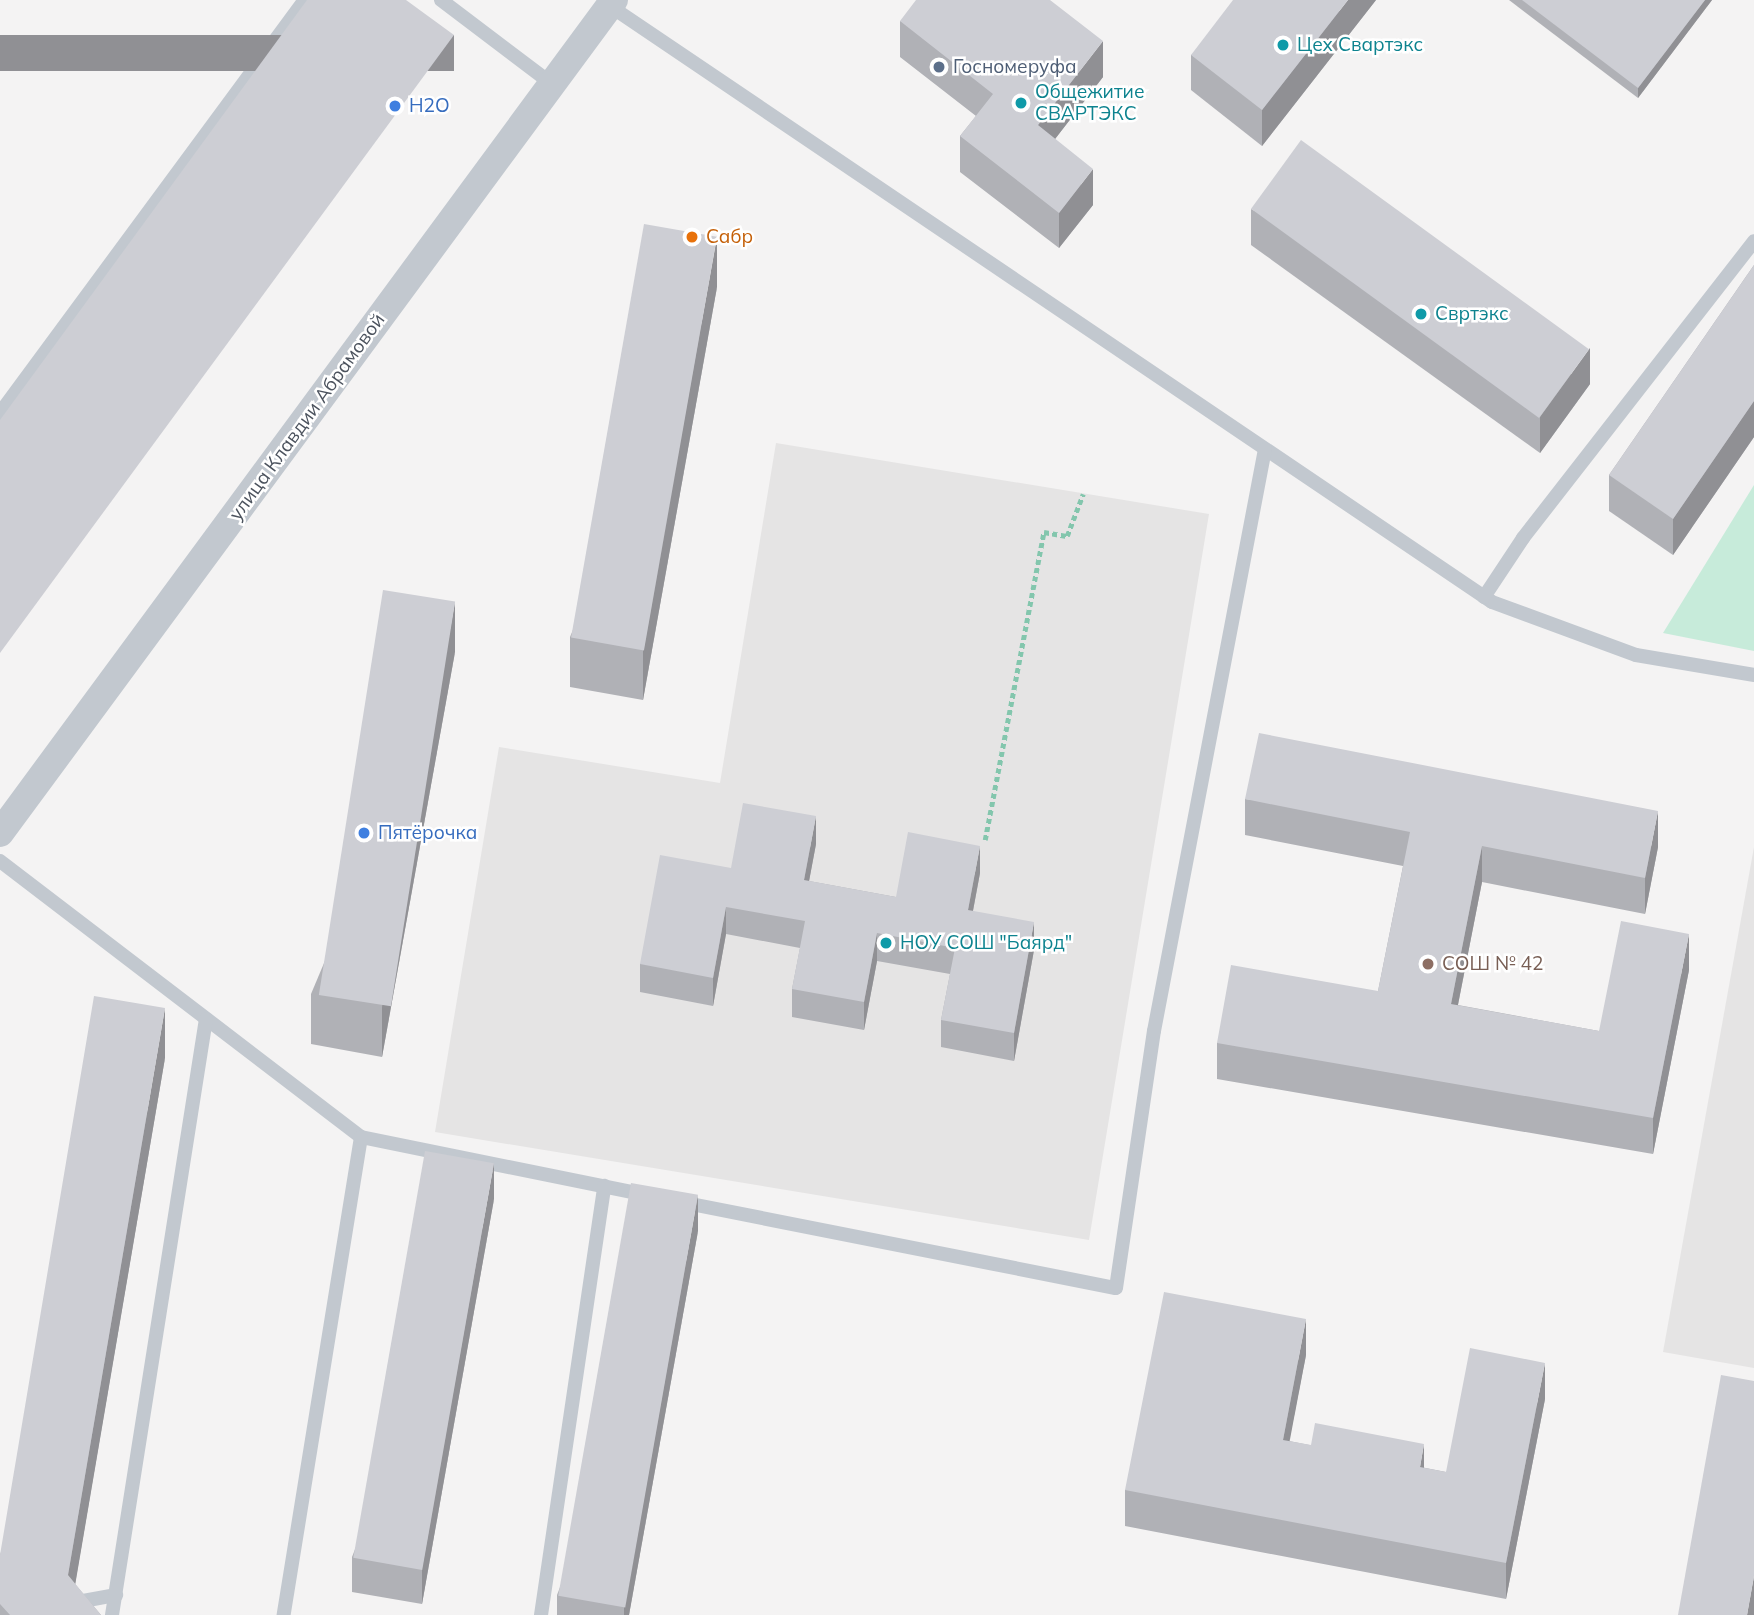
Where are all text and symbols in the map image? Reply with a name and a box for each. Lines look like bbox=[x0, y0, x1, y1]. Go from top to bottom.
place label: Цех Свартэкс bbox=[1297, 34, 1423, 56]
marker: Цех Свартэкс bbox=[1275, 37, 1291, 53]
place label: Госномеруфа bbox=[953, 56, 1076, 78]
marker: Госномеруфа bbox=[931, 59, 947, 75]
place label: Общежитие СВАРТЭКС bbox=[1035, 81, 1144, 125]
place label: H2O bbox=[409, 95, 450, 117]
marker: Общежитие СВАРТЭКС bbox=[1013, 95, 1029, 111]
marker: H2O bbox=[387, 98, 403, 114]
place label: Сабр bbox=[706, 226, 753, 248]
marker: Сабр bbox=[684, 229, 700, 245]
place label: Свртэкс bbox=[1435, 303, 1509, 325]
marker: Свртэкс bbox=[1413, 306, 1429, 322]
street label: улица Клавдии Абрамовой bbox=[224, 309, 390, 525]
place label: Пятёрочка bbox=[378, 822, 477, 844]
marker: Пятёрочка bbox=[356, 825, 372, 841]
place label: НОУ СОШ "Баярд" bbox=[900, 932, 1072, 954]
marker: НОУ СОШ "Баярд" bbox=[878, 935, 894, 951]
place label: СОШ № 42 bbox=[1442, 953, 1543, 975]
marker: СОШ № 42 bbox=[1420, 956, 1436, 972]

